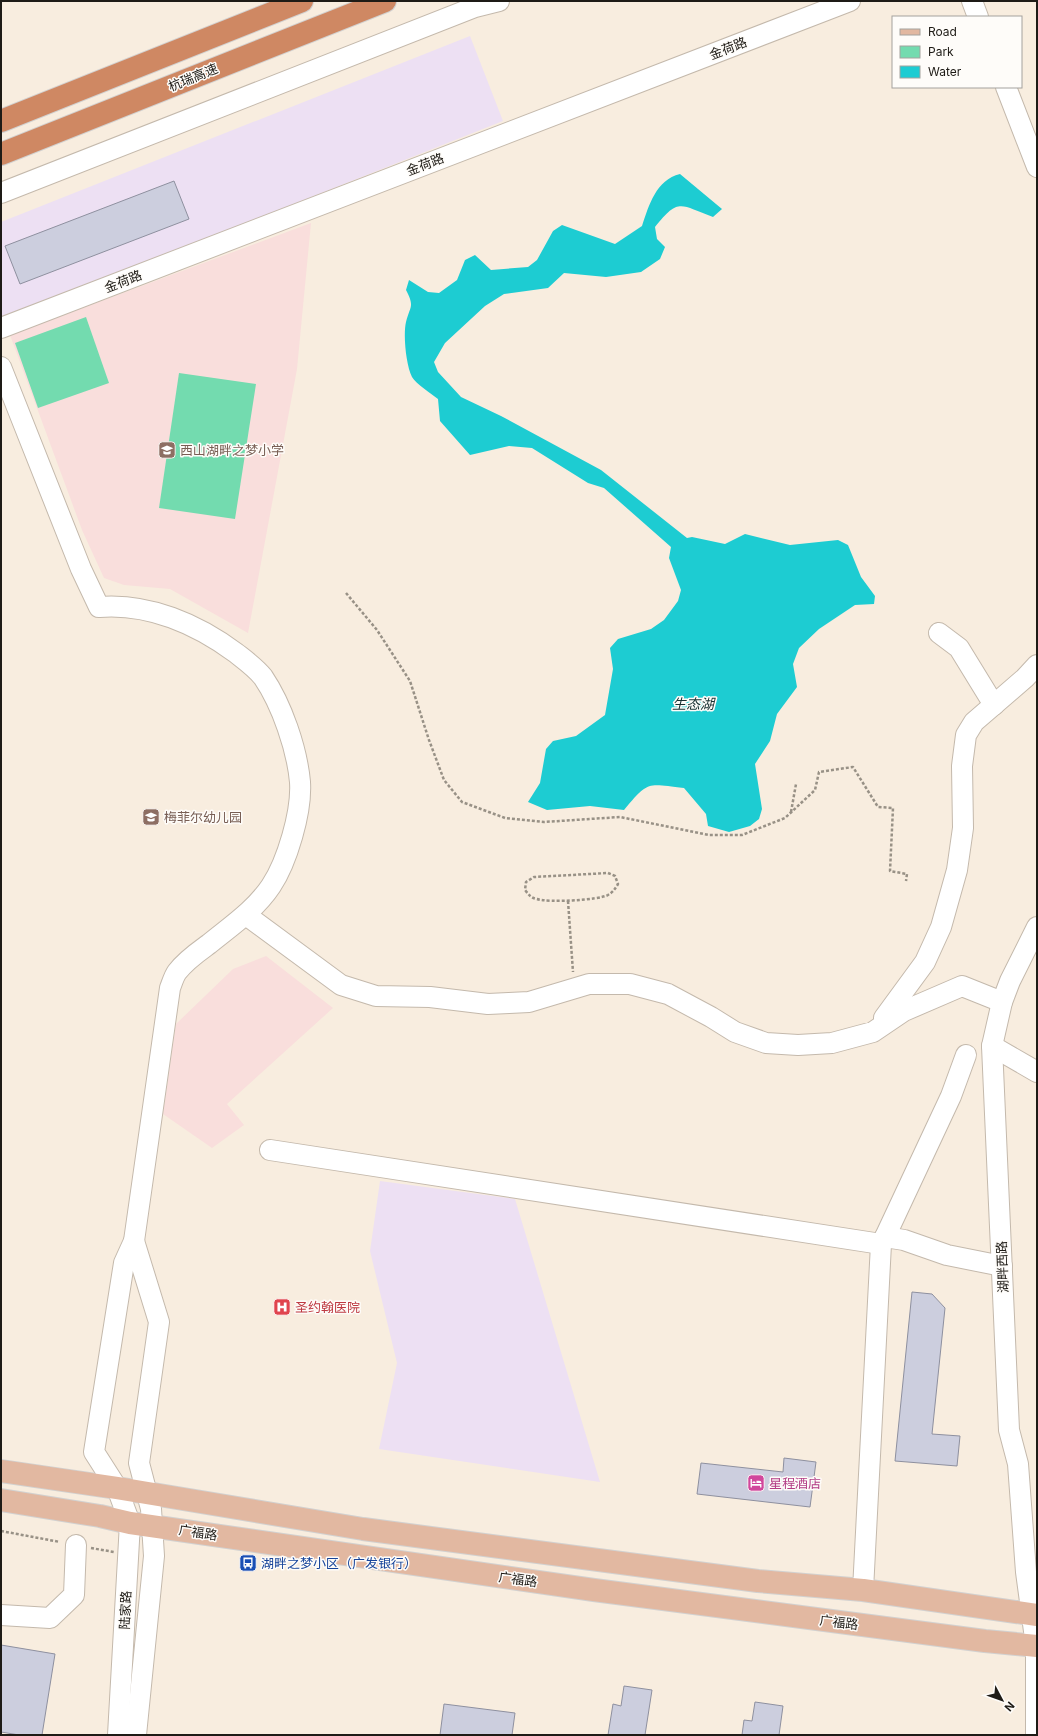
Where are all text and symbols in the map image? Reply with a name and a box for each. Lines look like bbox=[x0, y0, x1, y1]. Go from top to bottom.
legend bbox=[892, 16, 1022, 88]
text: Road bbox=[928, 24, 957, 39]
street label: 金荷路 bbox=[707, 34, 749, 62]
text: Park bbox=[928, 44, 954, 59]
street label: 杭瑞高速 bbox=[166, 60, 220, 94]
text: Water bbox=[928, 64, 962, 79]
street label: 金荷路 bbox=[404, 150, 446, 178]
street label: 金荷路 bbox=[102, 267, 144, 295]
school or university icon: 西山湖畔之梦小学 bbox=[157, 440, 177, 460]
place label: 西山湖畔之梦小学 bbox=[180, 442, 284, 458]
water label: 生态湖 bbox=[672, 695, 716, 712]
school or university icon: 梅菲尔幼儿园 bbox=[141, 807, 161, 827]
place label: 梅菲尔幼儿园 bbox=[164, 809, 242, 825]
street label: 湖畔西路 bbox=[993, 1241, 1011, 1293]
hospital icon: 圣约翰医院 bbox=[272, 1297, 292, 1317]
place label: 圣约翰医院 bbox=[295, 1299, 360, 1315]
hotel icon: 星程酒店 bbox=[746, 1473, 766, 1493]
place label: 星程酒店 bbox=[769, 1475, 821, 1491]
street label: 广福路 bbox=[177, 1521, 219, 1543]
bus stop icon: 湖畔之梦小区（广发银行） bbox=[238, 1553, 258, 1573]
place label: 湖畔之梦小区（广发银行） bbox=[261, 1555, 417, 1571]
street label: 广福路 bbox=[498, 1568, 538, 1590]
street label: 陆家路 bbox=[116, 1590, 134, 1630]
street label: 广福路 bbox=[819, 1612, 859, 1632]
north arrow bbox=[982, 1680, 1022, 1720]
text: N bbox=[1002, 1699, 1018, 1714]

